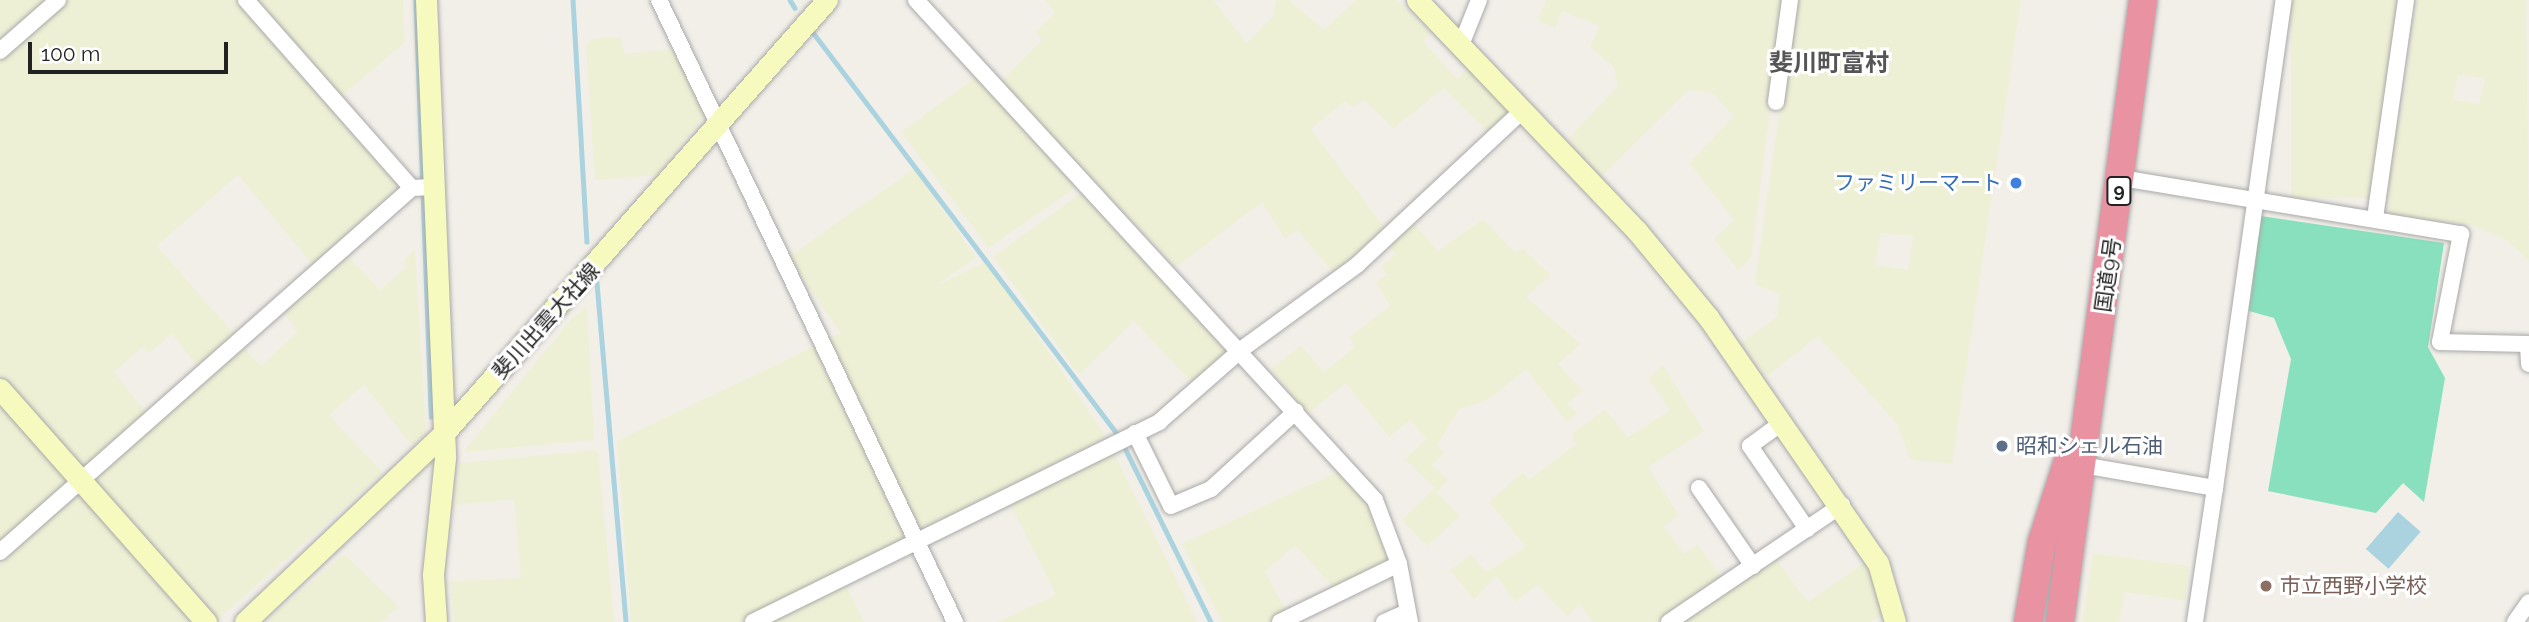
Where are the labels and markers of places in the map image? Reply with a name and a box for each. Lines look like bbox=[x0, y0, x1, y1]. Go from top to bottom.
place label: ファミリーマート bbox=[1834, 170, 2002, 196]
marker: ファミリーマート bbox=[2008, 175, 2024, 191]
place label: 昭和シェル石油 bbox=[2016, 433, 2163, 459]
marker: 昭和シェル石油 bbox=[1994, 438, 2010, 454]
place label: 市立西野小学校 bbox=[2280, 573, 2427, 599]
marker: 市立西野小学校 bbox=[2258, 578, 2274, 594]

